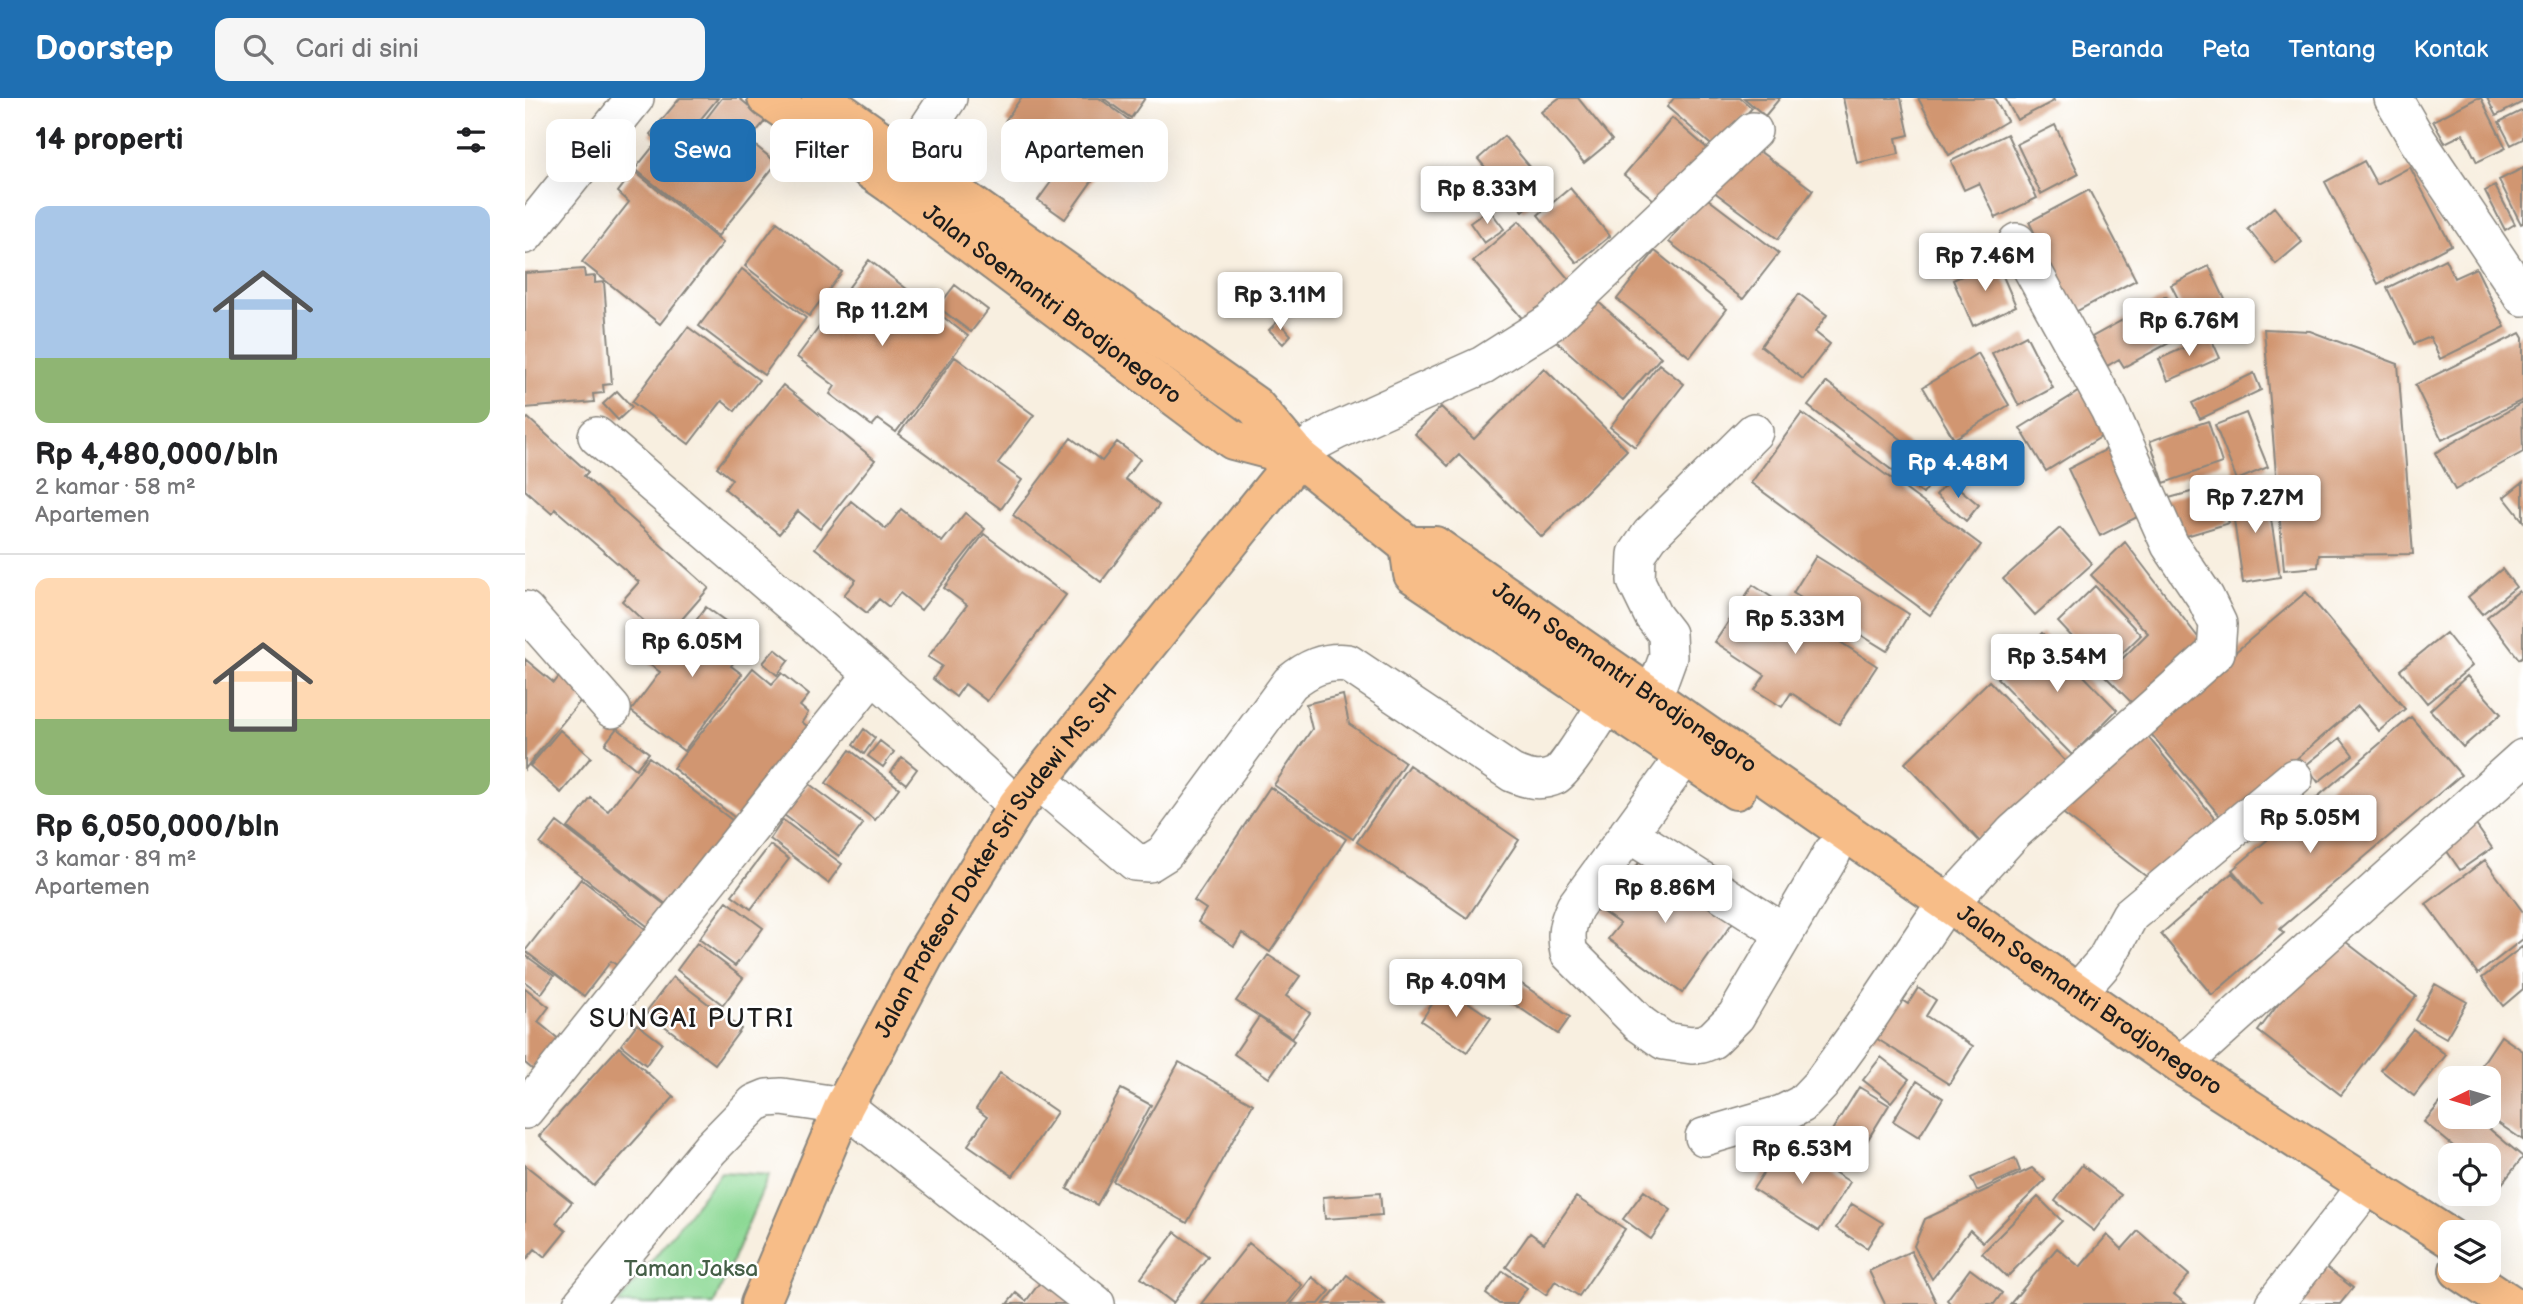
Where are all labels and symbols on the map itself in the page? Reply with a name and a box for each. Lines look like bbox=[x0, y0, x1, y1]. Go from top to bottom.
pin: Rp 8.33M bbox=[1415, 166, 1559, 226]
street label: Jalan Soemantri Brodjonegoro bbox=[917, 199, 1187, 411]
pin: Rp 7.46M bbox=[1913, 234, 2057, 293]
pin: Rp 3.11M bbox=[1208, 272, 1352, 332]
pin: Rp 11.2M bbox=[810, 288, 954, 348]
pin: Rp 6.76M bbox=[2117, 299, 2261, 358]
pin: Rp 4.48M bbox=[1886, 440, 2030, 500]
pin: Rp 7.27M bbox=[2183, 476, 2327, 535]
street label: Jalan Soemantri Brodjonegoro bbox=[1487, 576, 1762, 780]
pin: Rp 5.33M bbox=[1723, 596, 1867, 656]
pin: Rp 6.05M bbox=[620, 620, 764, 679]
pin: Rp 3.54M bbox=[1985, 634, 2129, 694]
street label: Jalan Profesor Dokter Sri Sudewi MS. SH bbox=[869, 679, 1123, 1043]
pin: Rp 5.05M bbox=[2238, 796, 2382, 855]
pin: Rp 8.86M bbox=[1593, 866, 1737, 925]
street label: Jalan Soemantri Brodjonegoro bbox=[1951, 899, 2227, 1102]
pin: Rp 4.09M bbox=[1384, 960, 1528, 1019]
district label: SUNGAI PUTRI bbox=[589, 1004, 795, 1035]
north arrow bbox=[2438, 1066, 2501, 1129]
pin: Rp 6.53M bbox=[1730, 1126, 1874, 1186]
park label: Taman Jaksa bbox=[624, 1255, 758, 1283]

